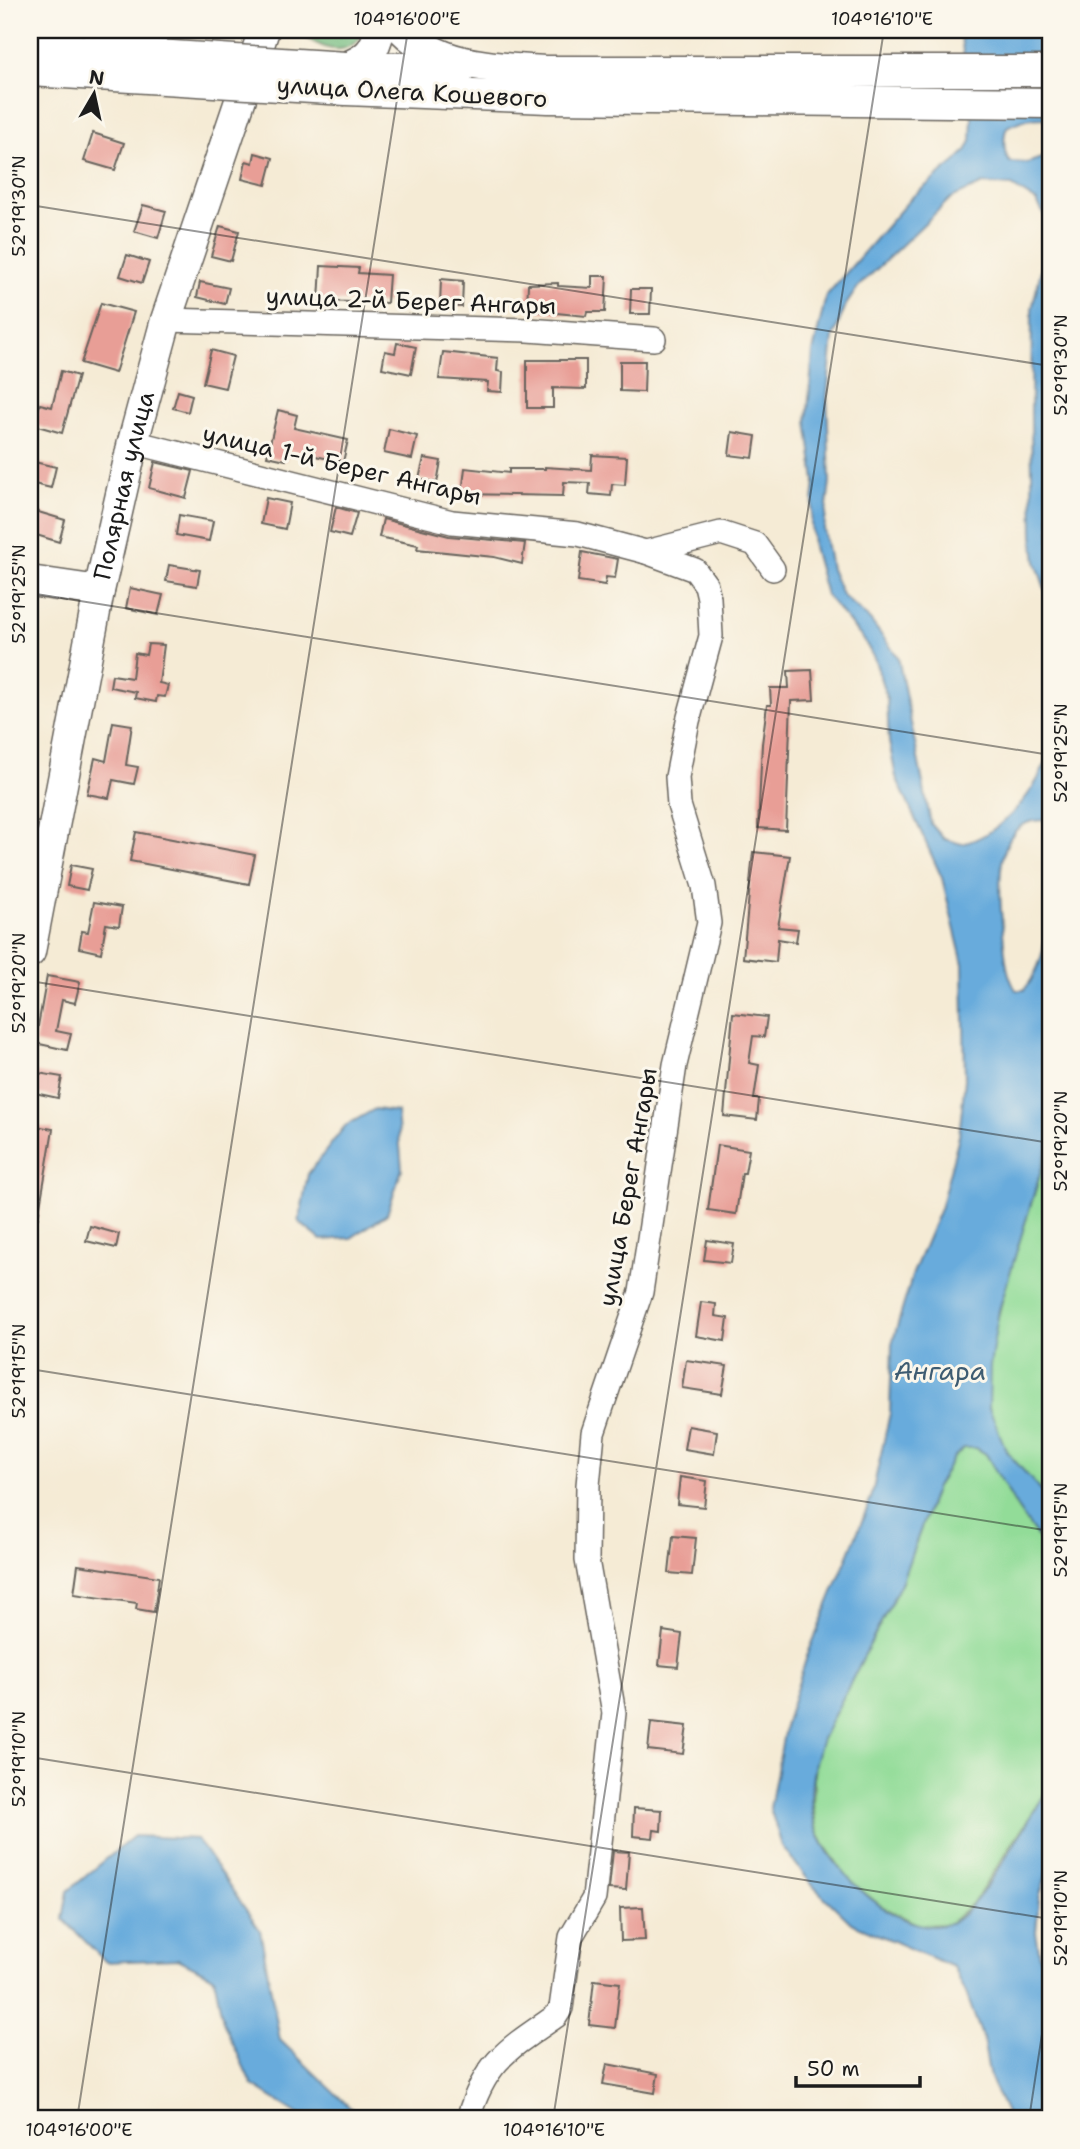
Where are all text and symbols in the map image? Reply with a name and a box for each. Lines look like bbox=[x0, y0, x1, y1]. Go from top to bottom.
text: 104°16'00"E bbox=[353, 7, 461, 31]
text: 104°16'10"E bbox=[831, 7, 933, 31]
north arrow bbox=[60, 60, 130, 130]
text: N bbox=[87, 64, 106, 91]
street label: улица Олега Кошевого bbox=[276, 69, 548, 115]
text: 52°19'30"N bbox=[7, 155, 31, 257]
street label: улица 2-й Берег Ангары bbox=[265, 280, 557, 322]
text: 52°19'30"N bbox=[1049, 314, 1073, 416]
street label: Полярная улица bbox=[86, 387, 162, 583]
street label: улица 1-й Берег Ангары bbox=[200, 417, 484, 513]
text: 52°19'25"N bbox=[7, 544, 31, 644]
text: 52°19'25"N bbox=[1049, 703, 1073, 803]
text: 52°19'20"N bbox=[7, 932, 31, 1034]
street label: улица Берег Ангары bbox=[591, 1065, 665, 1309]
text: 52°19'20"N bbox=[1049, 1090, 1073, 1192]
text: 52°19'15"N bbox=[7, 1324, 31, 1419]
water label: Ангара bbox=[894, 1353, 986, 1388]
text: 52°19'15"N bbox=[1049, 1483, 1073, 1578]
text: 52°19'10"N bbox=[7, 1711, 31, 1807]
text: 52°19'10"N bbox=[1049, 1870, 1073, 1966]
scale bar bbox=[796, 2044, 921, 2088]
text: 50 m bbox=[807, 2055, 860, 2083]
text: 104°16'00"E bbox=[25, 2118, 133, 2142]
text: 104°16'10"E bbox=[503, 2118, 605, 2142]

